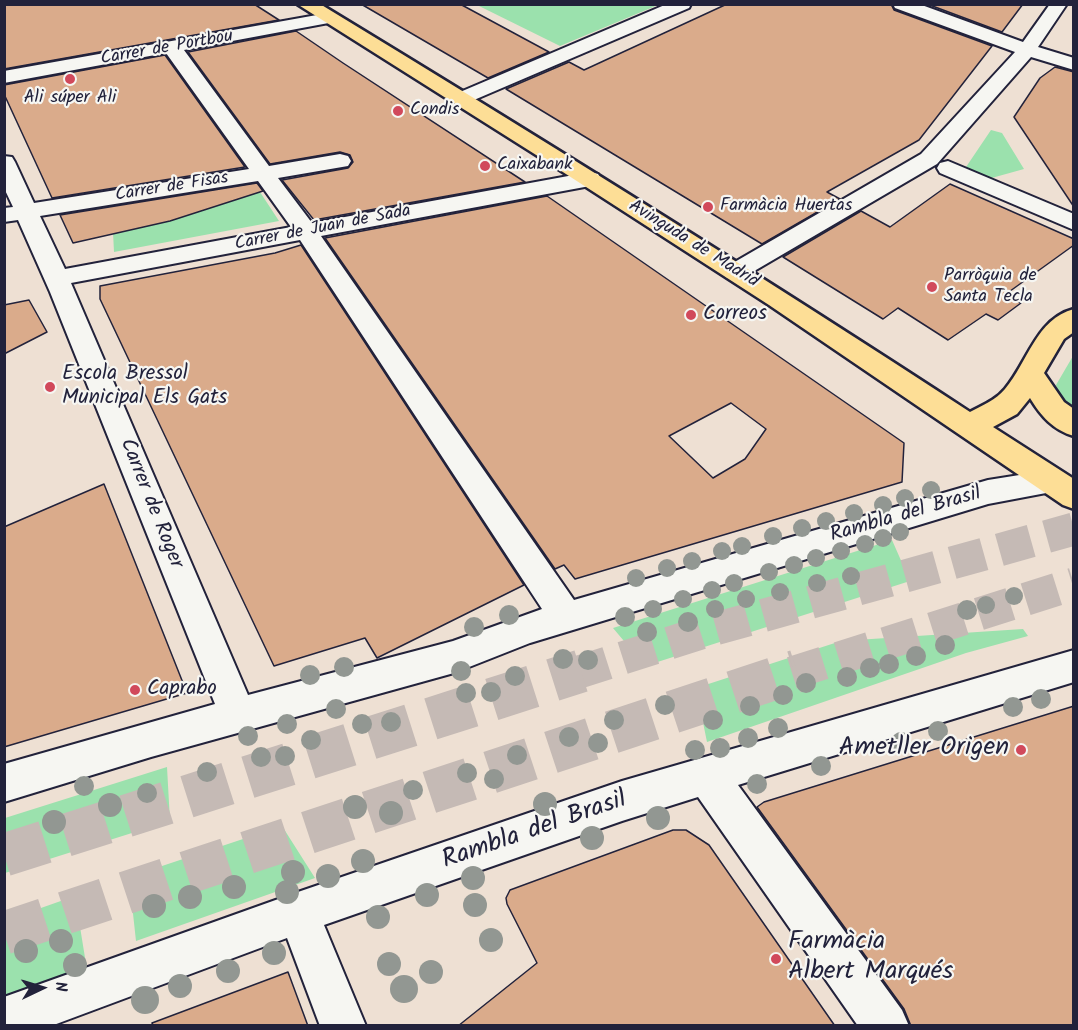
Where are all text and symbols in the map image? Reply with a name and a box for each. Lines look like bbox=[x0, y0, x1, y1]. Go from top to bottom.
street label: Carrer de Portbou bbox=[99, 27, 235, 71]
marker: Ali súper Ali bbox=[63, 72, 77, 86]
place label: Ali súper Ali bbox=[24, 88, 116, 110]
place label: Condis bbox=[410, 100, 459, 122]
marker: Condis bbox=[391, 104, 405, 118]
place label: Caixabank bbox=[497, 155, 573, 177]
marker: Caixabank bbox=[478, 159, 492, 173]
street label: Carrer de Fisas bbox=[114, 168, 230, 208]
street label: Avinguda de Madrid bbox=[624, 196, 762, 294]
place label: Farmàcia Huertas bbox=[720, 196, 852, 218]
marker: Farmàcia Huertas bbox=[701, 200, 715, 214]
street label: Carrer de Juan de Sada bbox=[233, 201, 413, 257]
place label: Parròquia de Santa Tecla bbox=[944, 266, 1036, 308]
marker: Parròquia de Santa Tecla bbox=[925, 280, 939, 294]
place label: Correos bbox=[703, 302, 767, 328]
marker: Correos bbox=[684, 308, 698, 322]
place label: Escola Bressol Municipal Els Gats bbox=[62, 362, 227, 412]
marker: Escola Bressol Municipal Els Gats bbox=[43, 380, 57, 394]
street label: Carrer de Roger bbox=[113, 435, 187, 573]
street label: Rambla del Brasil bbox=[828, 482, 984, 550]
place label: Caprabo bbox=[147, 677, 217, 703]
marker: Caprabo bbox=[128, 683, 142, 697]
place label: Ametller Origen bbox=[839, 734, 1009, 766]
marker: Ametller Origen bbox=[1014, 743, 1028, 757]
street label: Rambla del Brasil bbox=[439, 786, 631, 878]
place label: Farmàcia Albert Marqués bbox=[788, 928, 953, 990]
marker: Farmàcia Albert Marqués bbox=[769, 952, 783, 966]
north arrow bbox=[12, 958, 72, 1018]
text: N bbox=[48, 981, 73, 993]

